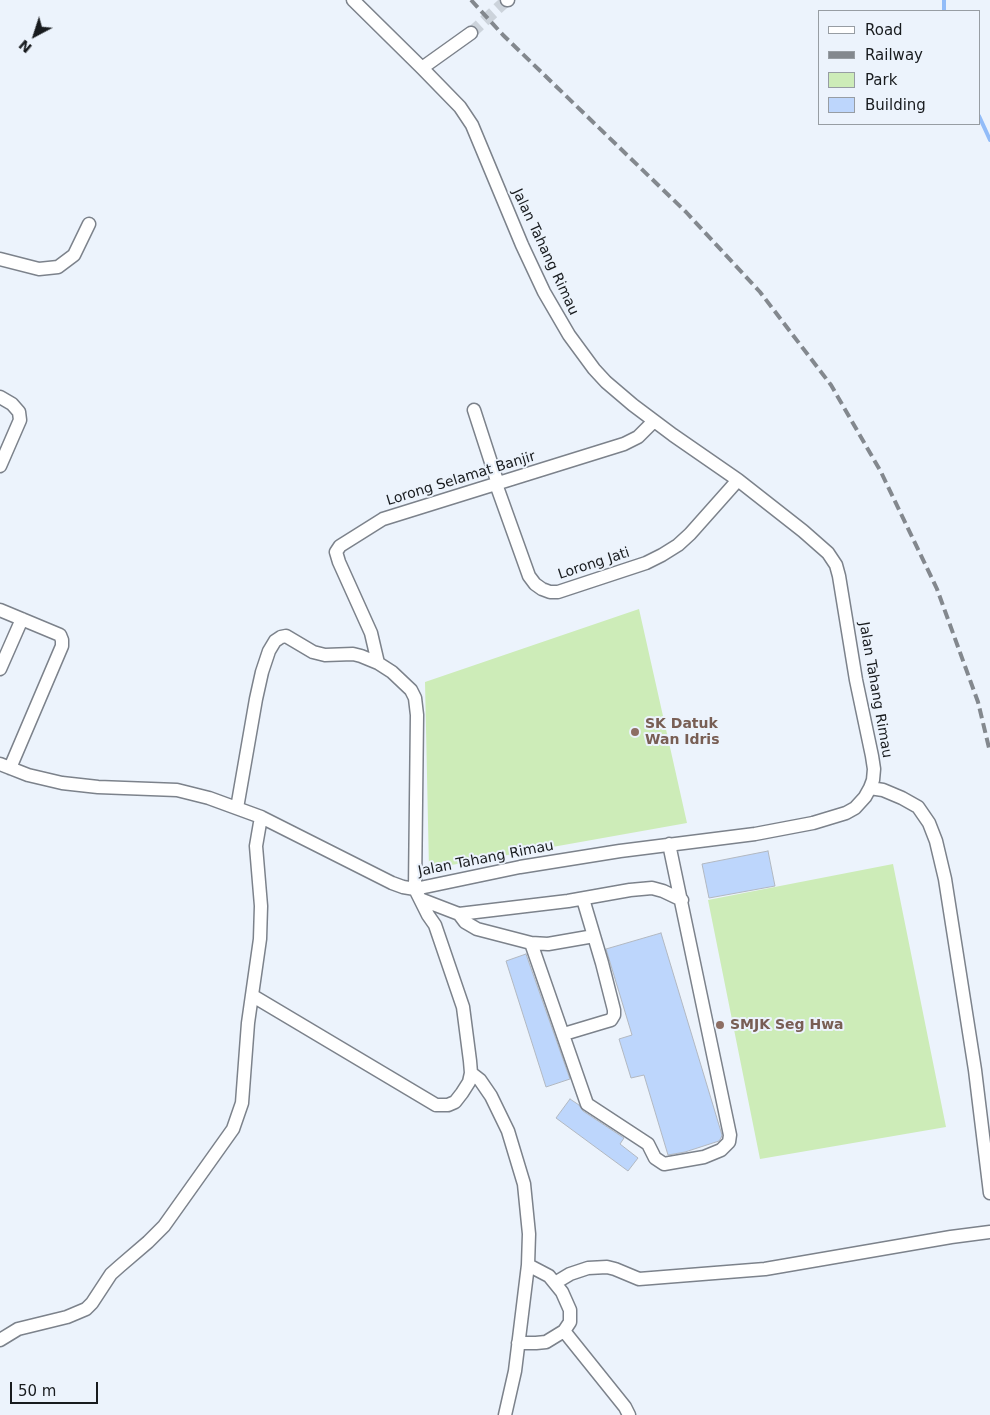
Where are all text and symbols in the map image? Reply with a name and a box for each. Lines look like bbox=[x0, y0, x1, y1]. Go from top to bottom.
north arrow bbox=[10, 10, 60, 60]
legend bbox=[818, 10, 980, 125]
text: Road bbox=[865, 21, 903, 39]
text: N bbox=[16, 37, 35, 56]
text: Railway bbox=[865, 46, 923, 64]
text: Park bbox=[865, 71, 897, 89]
text: Building bbox=[865, 96, 926, 114]
street label: Jalan Tahang Rimau bbox=[508, 186, 582, 318]
street label: Lorong Selamat Banjir bbox=[384, 448, 538, 510]
street label: Lorong Jati bbox=[556, 545, 632, 583]
street label: Jalan Tahang Rimau bbox=[855, 621, 895, 759]
place label: SK Datuk Wan Idris bbox=[645, 716, 719, 749]
marker: SK Datuk Wan Idris bbox=[629, 726, 641, 738]
street label: Jalan Tahang Rimau bbox=[417, 838, 555, 880]
place label: SMJK Seg Hwa bbox=[730, 1017, 844, 1033]
marker: SMJK Seg Hwa bbox=[714, 1019, 726, 1031]
scale bar bbox=[12, 1372, 100, 1404]
text: 50 m bbox=[18, 1382, 56, 1400]

